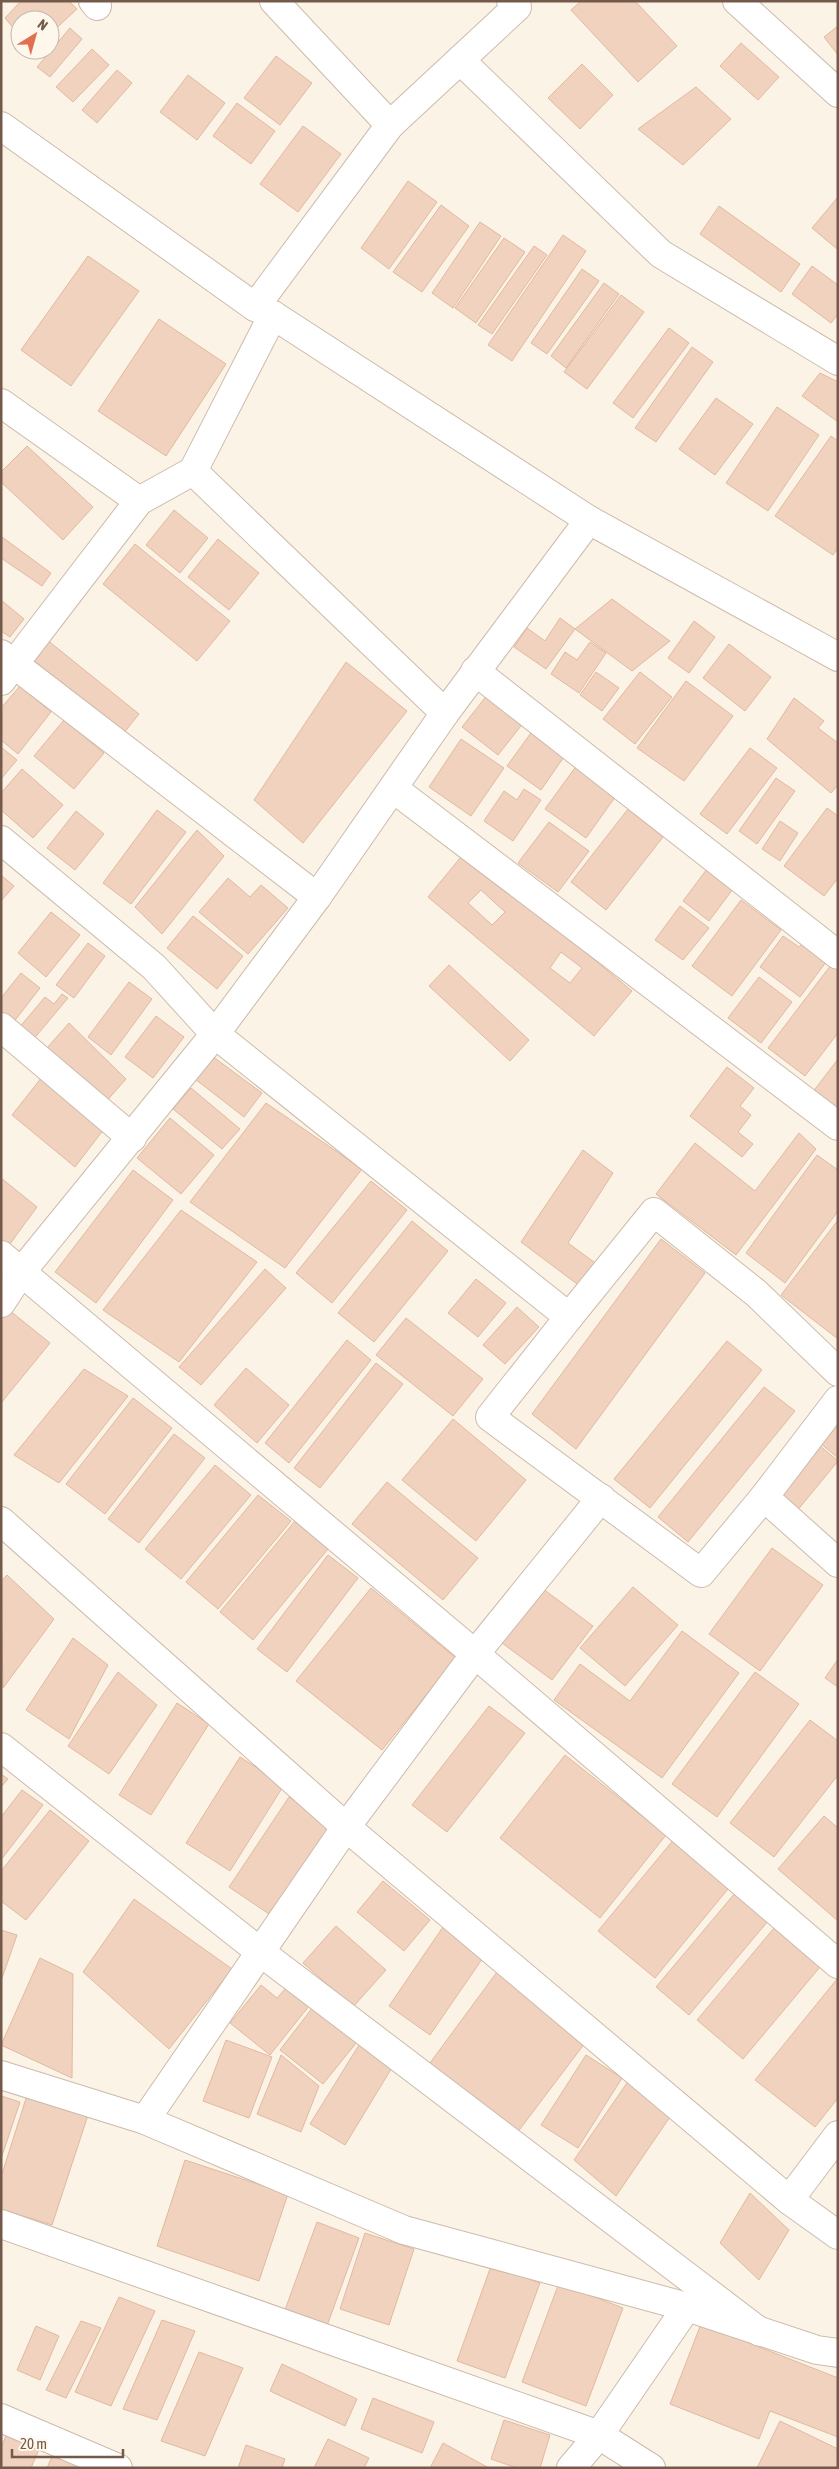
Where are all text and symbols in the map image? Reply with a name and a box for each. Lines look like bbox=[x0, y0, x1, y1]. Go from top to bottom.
north arrow bbox=[10, 10, 60, 60]
text: N bbox=[35, 16, 51, 33]
scale bar bbox=[12, 2426, 124, 2458]
text: 20 m bbox=[20, 2435, 47, 2452]

